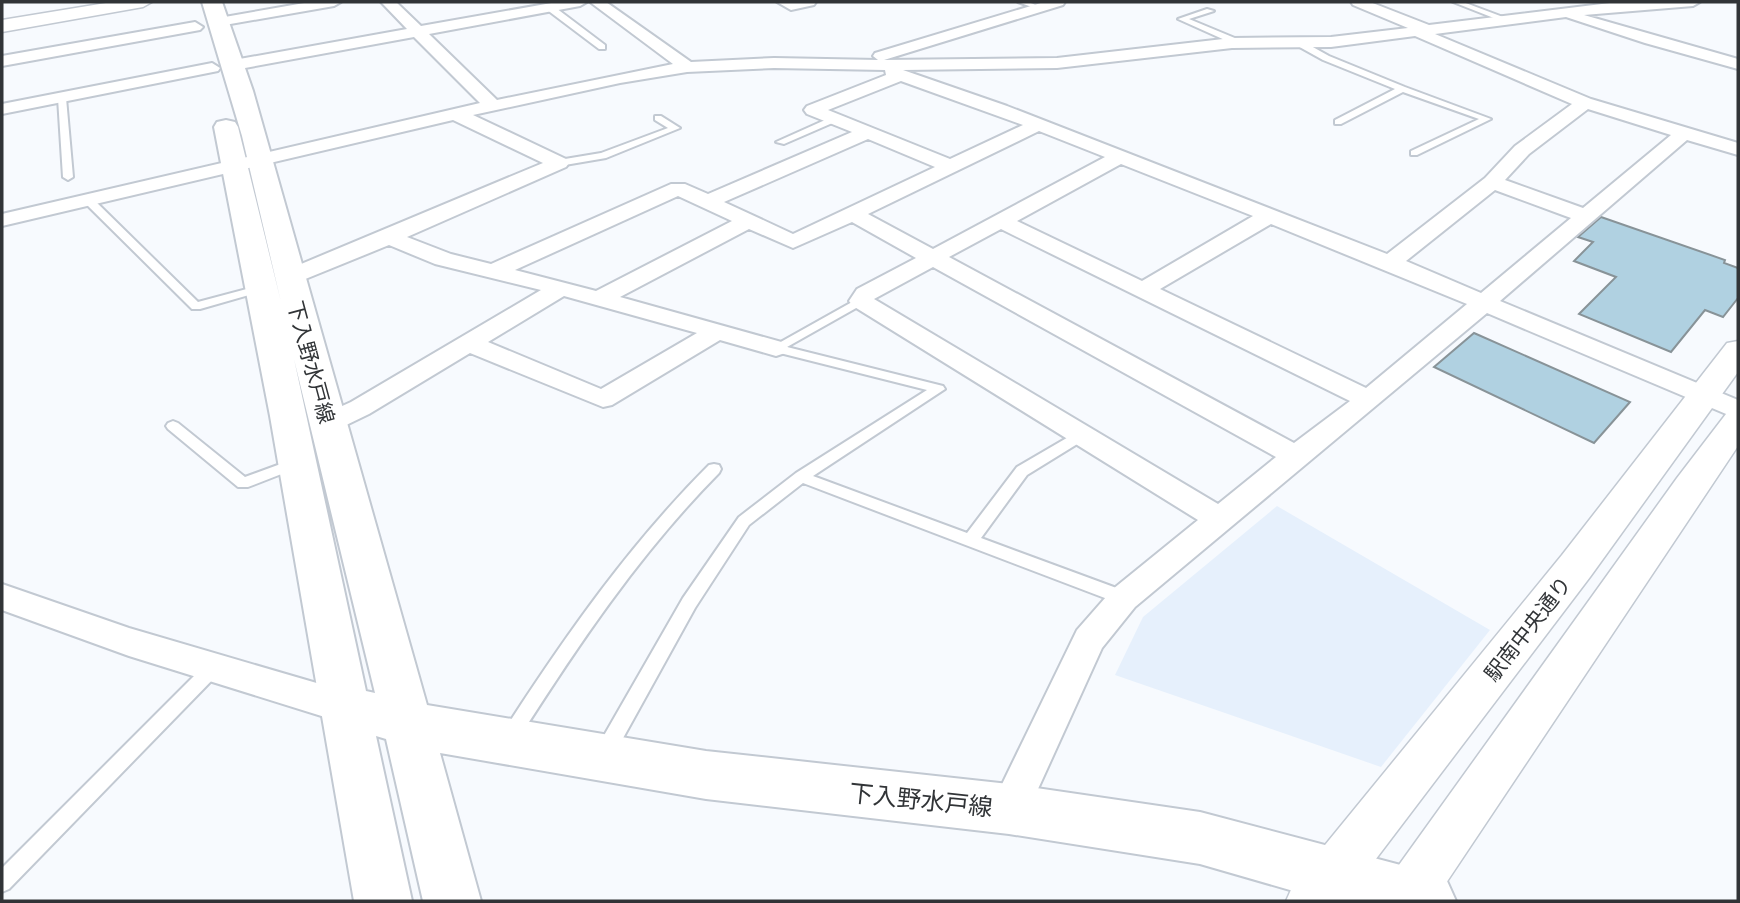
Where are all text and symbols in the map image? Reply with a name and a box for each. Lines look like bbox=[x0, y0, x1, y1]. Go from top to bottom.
street label: 下入野水戸線 bbox=[284, 298, 340, 426]
street label: 駅南中央通り bbox=[1478, 571, 1576, 685]
street label: 下入野水戸線 bbox=[848, 777, 994, 821]

